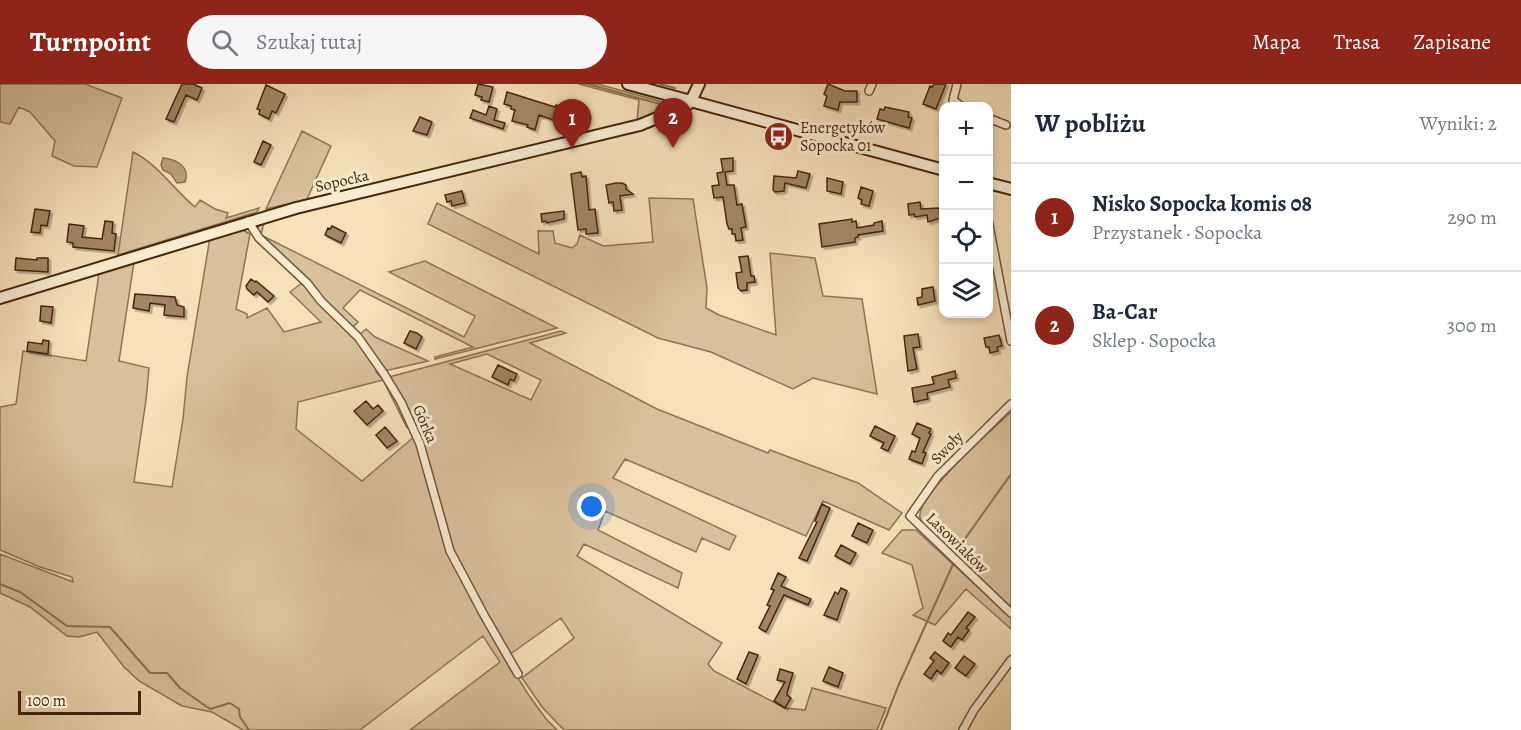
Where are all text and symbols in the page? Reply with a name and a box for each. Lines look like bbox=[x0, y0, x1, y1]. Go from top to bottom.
search box bbox=[187, 15, 607, 69]
text: Turnpoint bbox=[30, 23, 151, 61]
icon: search bbox=[208, 26, 241, 59]
text: Szukaj tutaj bbox=[256, 27, 362, 57]
text: Mapa bbox=[1252, 28, 1300, 56]
text: Trasa bbox=[1333, 28, 1380, 56]
text: Zapisane bbox=[1413, 28, 1491, 56]
pin: 2 bbox=[654, 98, 692, 148]
pin: 1 bbox=[552, 100, 592, 149]
map controls bbox=[939, 102, 993, 318]
button: + bbox=[939, 102, 993, 156]
text: W pobliżu bbox=[1035, 106, 1146, 141]
text: Wyniki: 2 bbox=[1420, 110, 1497, 137]
place label: Energetyków Sopocka 01 bbox=[800, 117, 886, 157]
bus stop icon: Energetyków Sopocka 01 bbox=[763, 121, 795, 153]
button: − bbox=[939, 156, 993, 210]
street label: Sopocka bbox=[313, 164, 372, 198]
text: Nisko Sopocka komis 08 bbox=[1092, 189, 1312, 219]
text: 1 bbox=[1051, 204, 1058, 231]
text: 290 m bbox=[1447, 204, 1497, 231]
button: locate bbox=[939, 210, 993, 264]
text: Przystanek · Sopocka bbox=[1092, 219, 1262, 246]
button: layers bbox=[939, 264, 993, 318]
text: Ba-Car bbox=[1092, 297, 1157, 327]
text: 2 bbox=[1050, 312, 1059, 339]
text: 300 m bbox=[1447, 312, 1497, 339]
text: Sklep · Sopocka bbox=[1092, 327, 1217, 354]
street label: Górka bbox=[407, 402, 443, 447]
street label: Swoły bbox=[926, 426, 969, 470]
your location bbox=[577, 492, 606, 521]
street label: Lasowiaków bbox=[921, 507, 994, 579]
scale bar bbox=[18, 688, 141, 716]
text: 100 m bbox=[27, 690, 66, 712]

